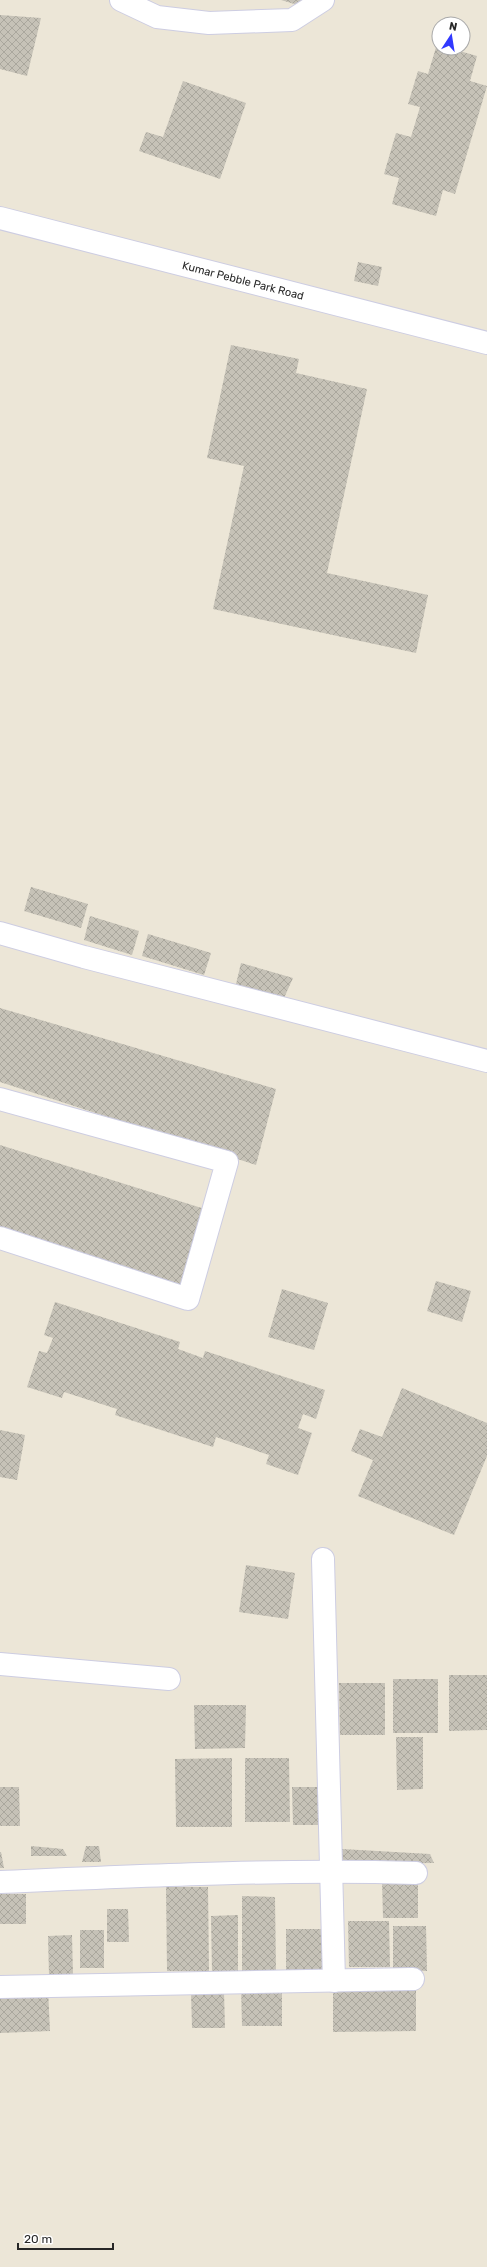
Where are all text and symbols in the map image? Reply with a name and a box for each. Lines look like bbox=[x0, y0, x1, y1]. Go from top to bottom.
north arrow bbox=[431, 16, 471, 56]
text: N bbox=[448, 20, 458, 34]
street label: Kumar Pebble Park Road bbox=[181, 259, 305, 302]
scale bar bbox=[18, 2225, 113, 2251]
text: 20 m bbox=[24, 2232, 52, 2246]

